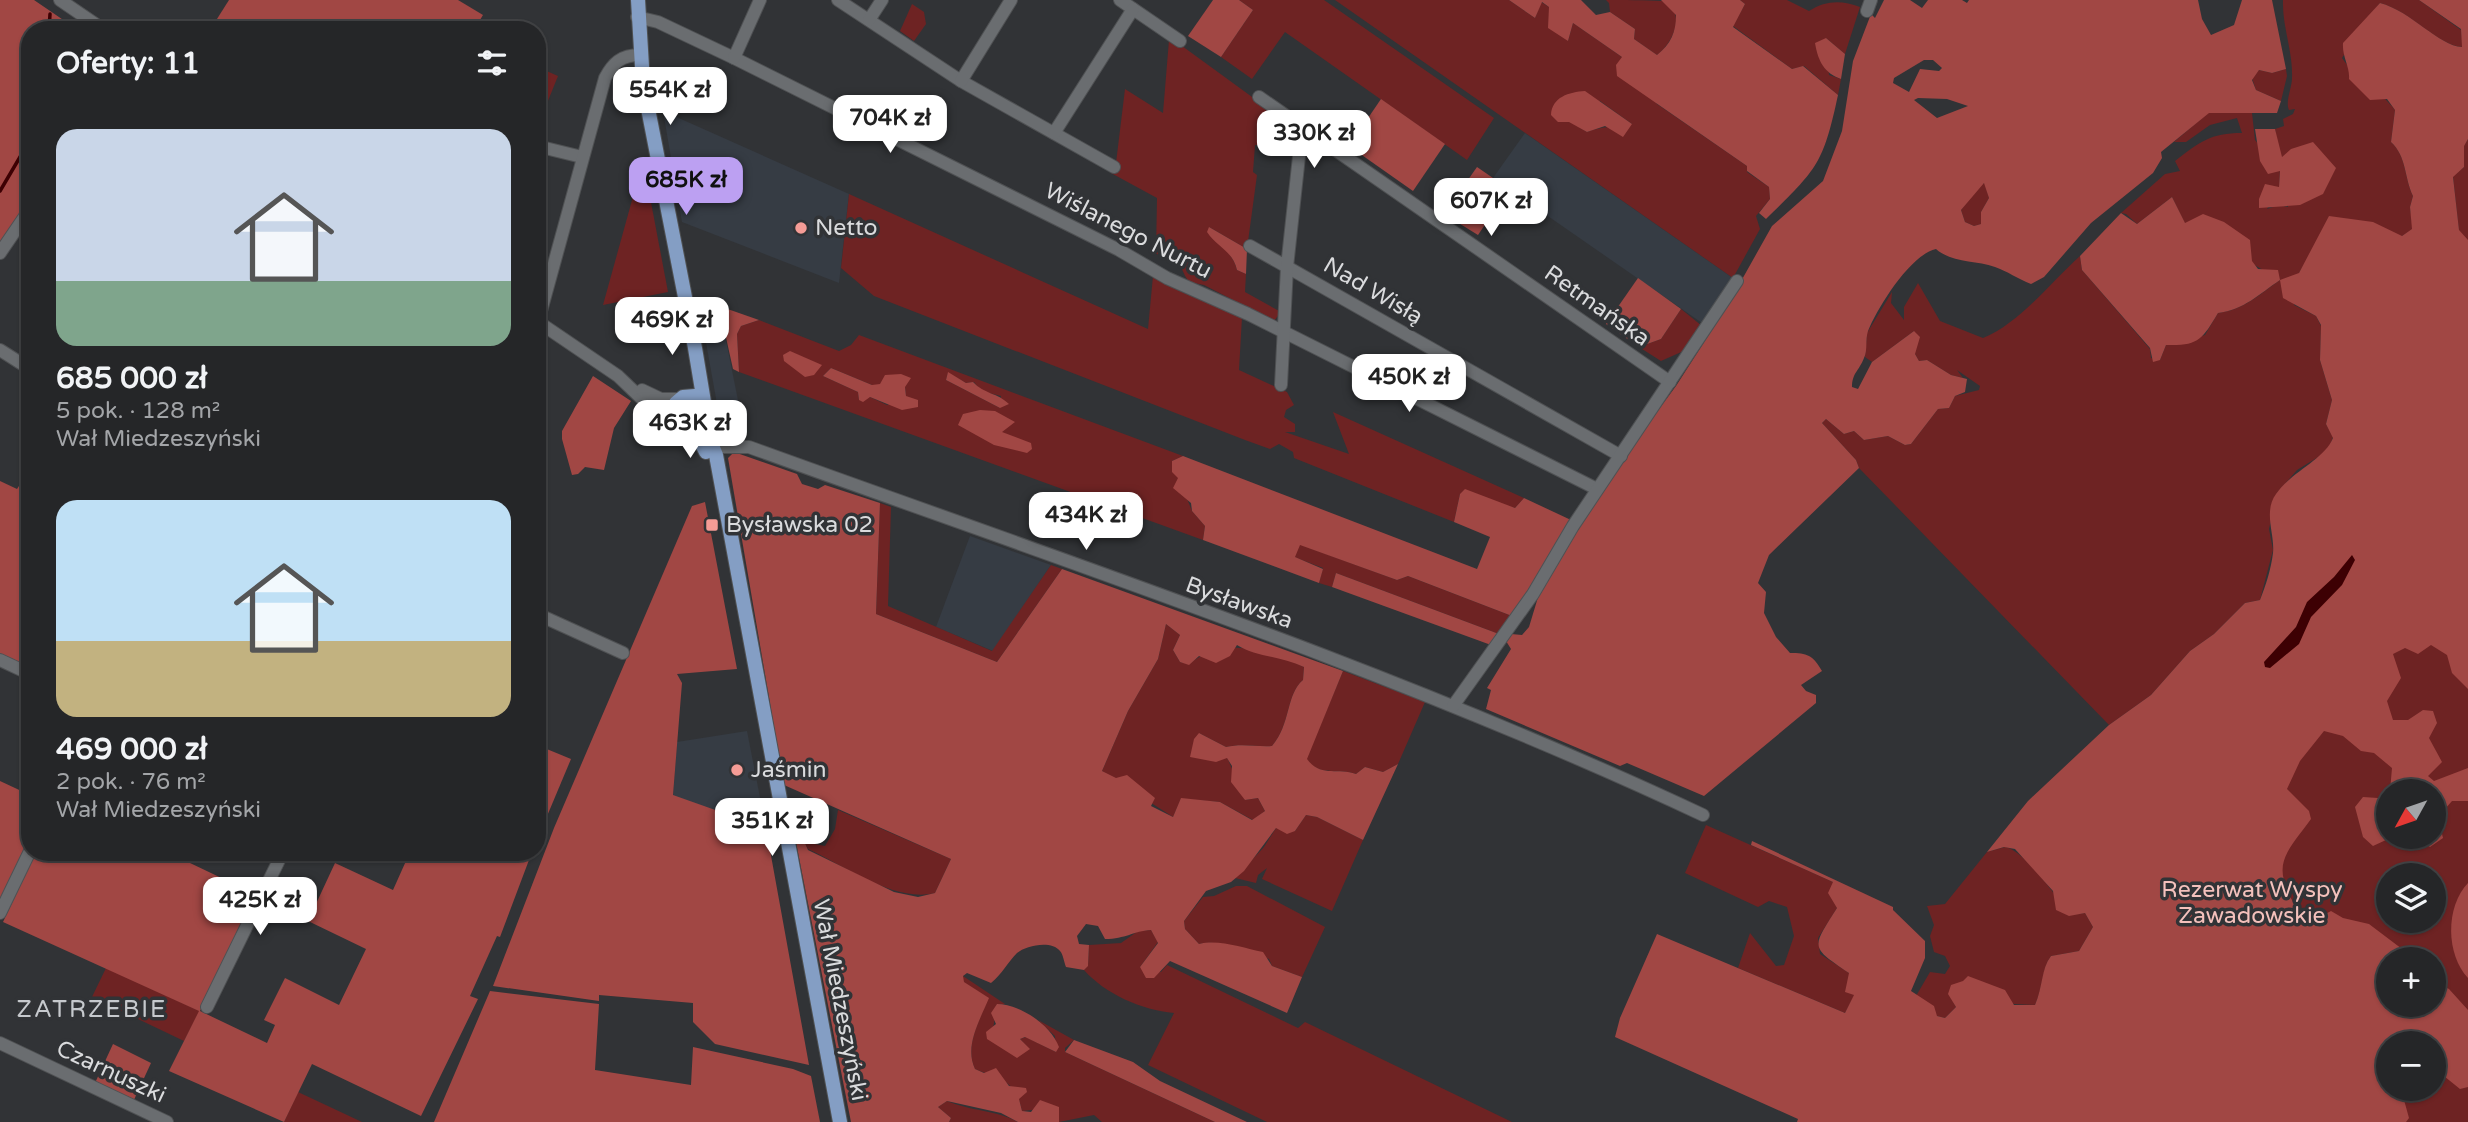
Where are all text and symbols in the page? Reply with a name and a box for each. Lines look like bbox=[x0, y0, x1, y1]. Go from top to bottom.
icon: filters bbox=[473, 44, 511, 82]
text: Oferty: 11 bbox=[56, 45, 200, 82]
pin: 554K zł bbox=[605, 68, 735, 127]
text: 554K zł bbox=[629, 76, 711, 104]
pin: 704K zł bbox=[825, 96, 955, 155]
text: 704K zł bbox=[849, 104, 931, 132]
pin: 330K zł bbox=[1249, 110, 1379, 170]
text: 330K zł bbox=[1273, 119, 1355, 147]
pin: 685K zł bbox=[621, 158, 751, 217]
text: 685K zł bbox=[645, 166, 727, 194]
icon: home bbox=[221, 174, 347, 300]
street label: Wiślanego Nurtu bbox=[1040, 177, 1216, 285]
pin: 607K zł bbox=[1426, 178, 1556, 238]
text: 607K zł bbox=[1450, 187, 1532, 215]
place label: Netto bbox=[815, 214, 878, 242]
marker: Netto bbox=[793, 220, 809, 236]
street label: Nad Wisłą bbox=[1318, 251, 1428, 331]
street label: Retmańska bbox=[1539, 259, 1655, 353]
pin: 469K zł bbox=[607, 298, 737, 357]
text: 469K zł bbox=[631, 306, 713, 334]
pin: 450K zł bbox=[1344, 354, 1474, 414]
text: 685 000 zł bbox=[56, 360, 207, 397]
text: 450K zł bbox=[1368, 363, 1450, 391]
text: 5 pok. · 128 m² bbox=[56, 397, 220, 425]
pin: 463K zł bbox=[625, 400, 755, 460]
text: 463K zł bbox=[649, 409, 731, 437]
text: Wał Miedzeszyński bbox=[56, 425, 261, 453]
pin: 434K zł bbox=[1021, 492, 1151, 552]
text: 434K zł bbox=[1045, 501, 1127, 529]
place label: Bysławska 02 bbox=[726, 511, 873, 539]
marker: Bysławska 02 bbox=[704, 517, 720, 533]
icon: home bbox=[221, 545, 347, 671]
street label: Bysławska bbox=[1181, 571, 1297, 635]
text: 469 000 zł bbox=[56, 731, 207, 768]
place label: Jaśmin bbox=[751, 756, 827, 784]
marker: Jaśmin bbox=[729, 762, 745, 778]
text: 2 pok. · 76 m² bbox=[56, 768, 206, 796]
north arrow bbox=[2376, 779, 2446, 849]
map controls bbox=[2376, 779, 2446, 1101]
text: Wał Miedzeszyński bbox=[56, 796, 261, 824]
pin: 351K zł bbox=[707, 798, 837, 858]
text: 351K zł bbox=[731, 807, 813, 835]
button: layers bbox=[2376, 863, 2446, 933]
park label: Rezerwat Wyspy Zawadowskie bbox=[2161, 876, 2343, 930]
pin: 425K zł bbox=[195, 878, 325, 937]
text: 425K zł bbox=[219, 886, 301, 914]
street label: Wał Miedzeszyński bbox=[807, 897, 873, 1103]
button: + bbox=[2376, 947, 2446, 1017]
district label: ZATRZEBIE bbox=[17, 995, 167, 1024]
button: − bbox=[2376, 1031, 2446, 1101]
street label: Czarnuszki bbox=[52, 1034, 170, 1110]

